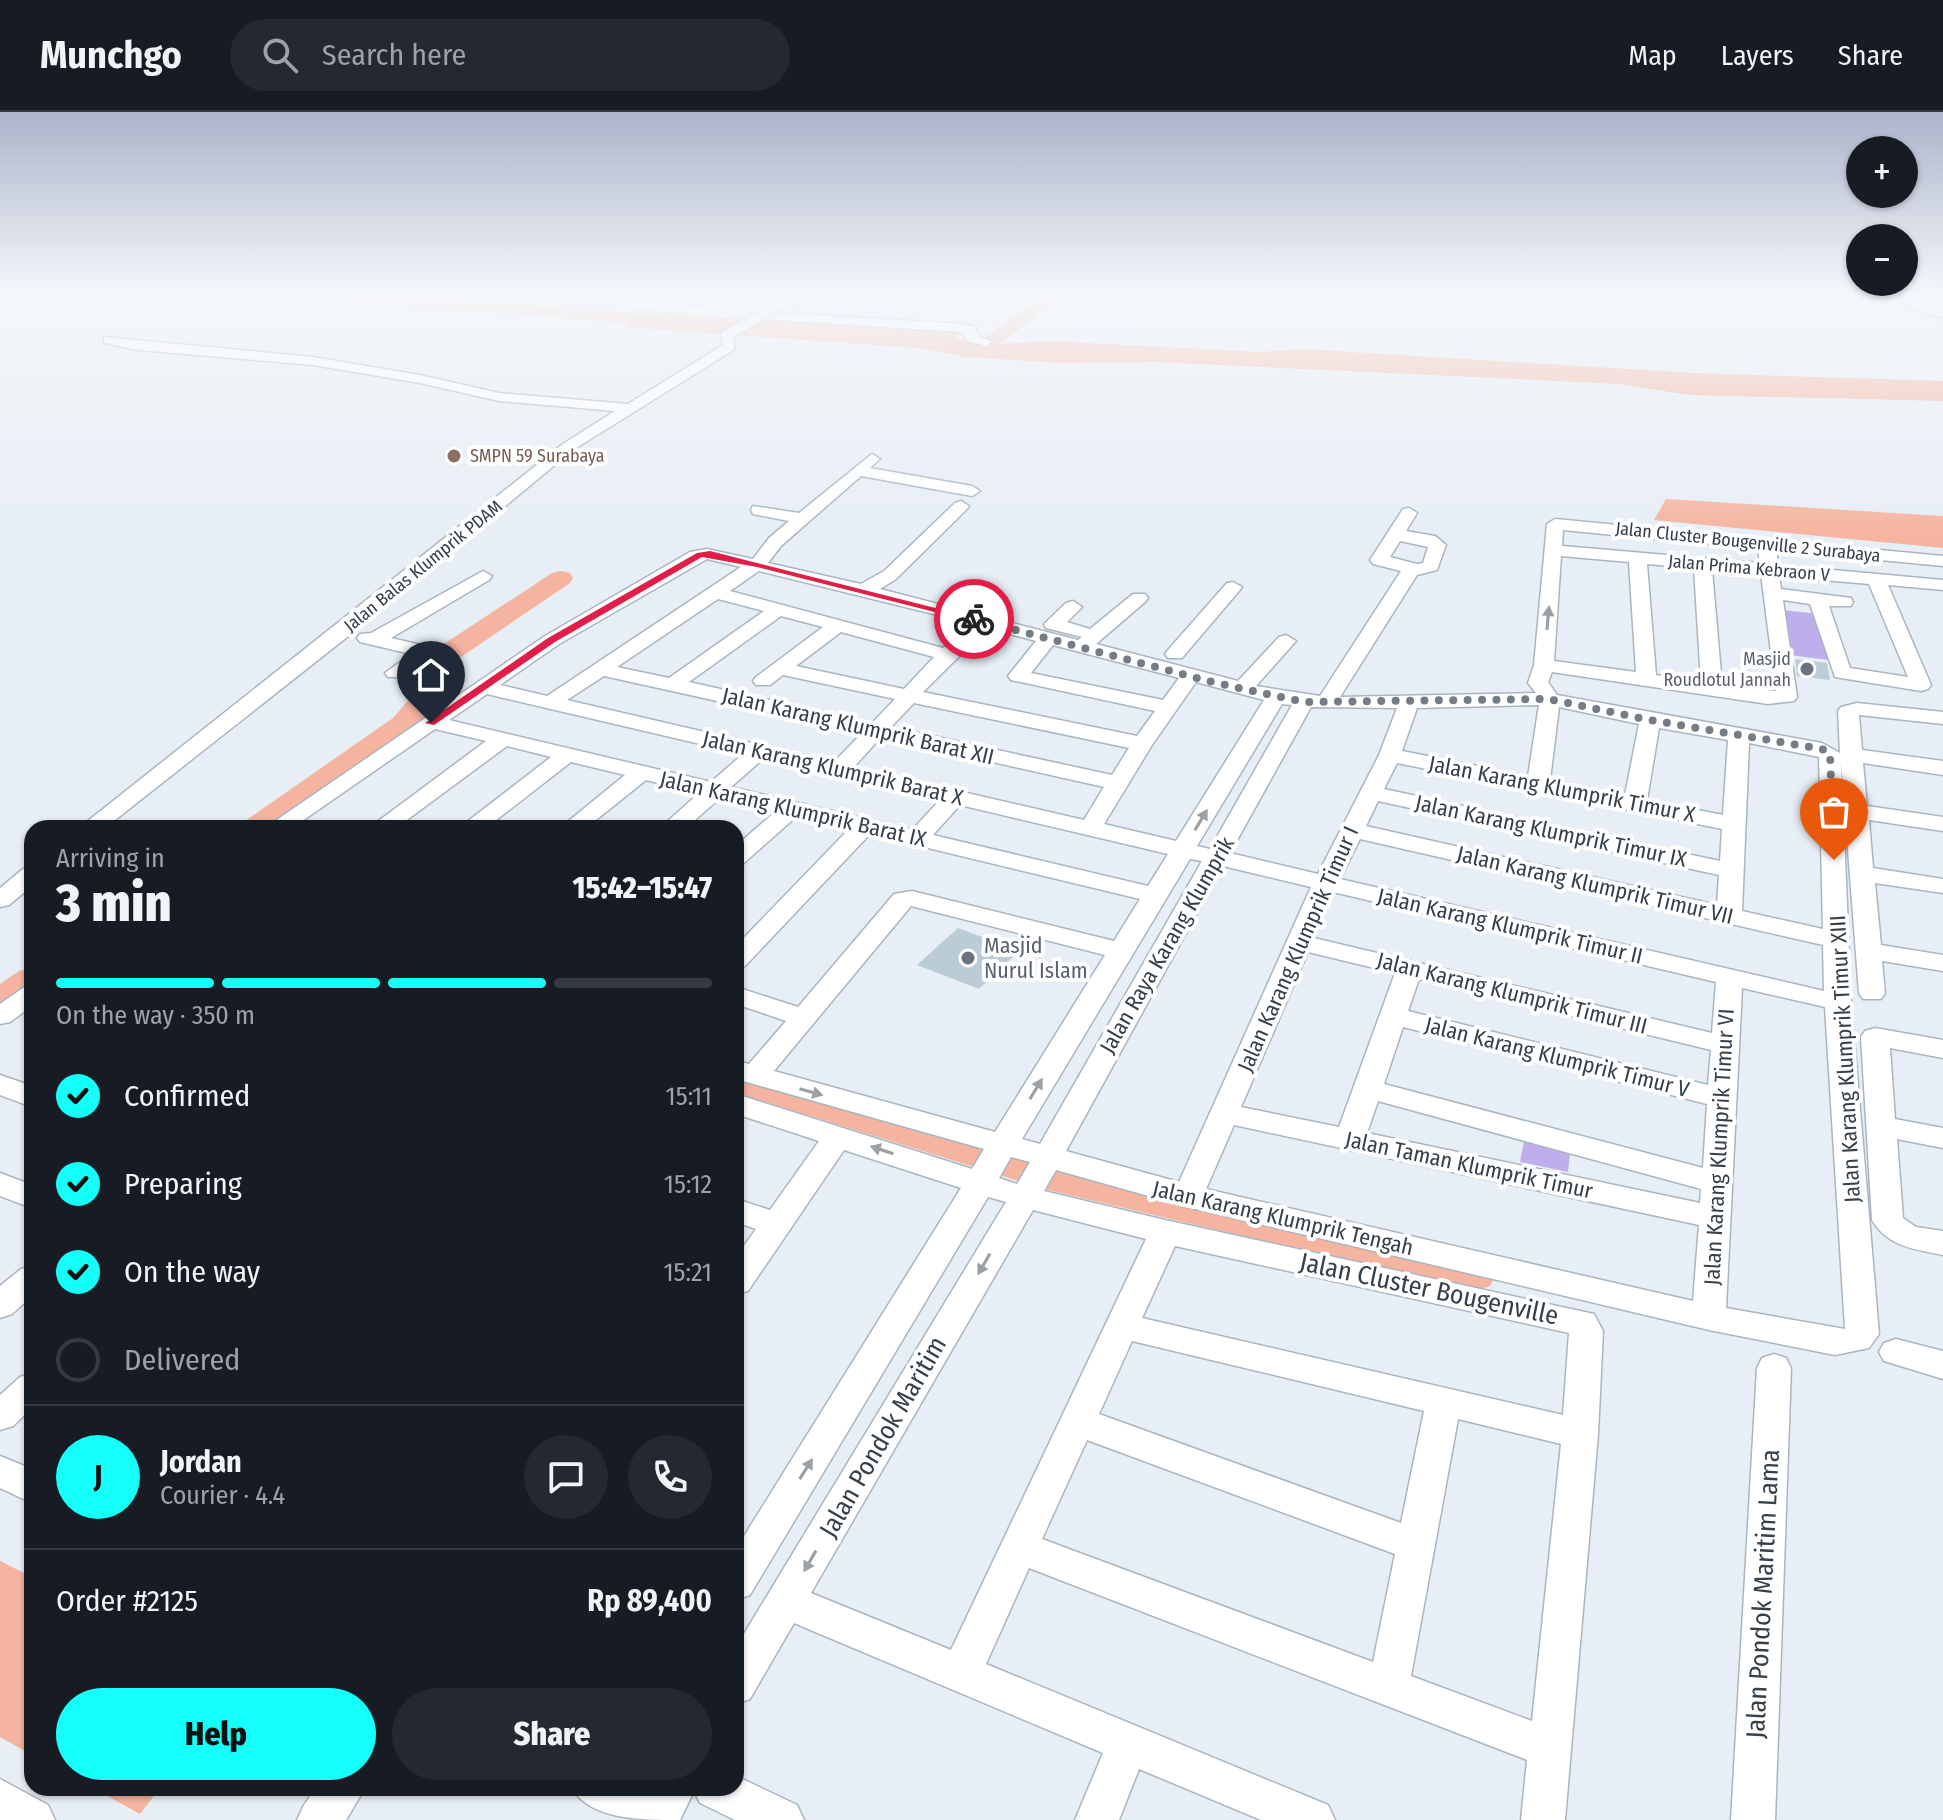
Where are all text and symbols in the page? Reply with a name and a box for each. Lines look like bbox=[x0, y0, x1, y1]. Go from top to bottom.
search box bbox=[230, 19, 790, 91]
text: Munchgo bbox=[40, 32, 182, 78]
icon: search bbox=[258, 33, 302, 77]
text: Search here bbox=[322, 37, 466, 73]
text: Map bbox=[1628, 39, 1677, 72]
text: Layers bbox=[1721, 39, 1794, 72]
text: Share bbox=[1838, 39, 1903, 72]
map controls bbox=[1846, 136, 1918, 296]
button: + bbox=[1846, 136, 1918, 208]
button: − bbox=[1846, 224, 1918, 296]
place label: SMPN 59 Surabaya bbox=[470, 445, 605, 467]
marker: SMPN 59 Surabaya bbox=[445, 447, 463, 465]
street label: Jalan Balas Klumprik PDAM bbox=[340, 495, 506, 637]
street label: Jalan Cluster Bougenville 2 Surabaya bbox=[1614, 517, 1882, 567]
street label: Jalan Prima Kebraon V bbox=[1667, 550, 1832, 586]
courier bbox=[934, 579, 1014, 659]
icon: bike bbox=[952, 597, 996, 641]
one-way arrow bbox=[1542, 605, 1555, 630]
pin bbox=[397, 641, 465, 723]
place label: Masjid Roudlotul Jannah bbox=[1664, 648, 1791, 691]
icon: home bbox=[409, 653, 453, 697]
marker: Masjid Roudlotul Jannah bbox=[1798, 660, 1816, 678]
street label: Jalan Karang Klumprik Barat XII bbox=[719, 682, 997, 770]
street label: Jalan Karang Klumprik Barat X bbox=[700, 725, 966, 811]
street label: Jalan Karang Klumprik Timur X bbox=[1426, 750, 1698, 828]
street label: Jalan Karang Klumprik Barat IX bbox=[657, 765, 929, 853]
pin bbox=[1800, 778, 1868, 860]
street label: Jalan Karang Klumprik Timur IX bbox=[1413, 789, 1689, 873]
icon: bag bbox=[1812, 790, 1856, 834]
one-way arrow bbox=[1193, 808, 1208, 831]
street label: Jalan Karang Klumprik Timur I bbox=[1232, 822, 1364, 1076]
street label: Jalan Raya Karang Klumprik bbox=[1094, 831, 1240, 1058]
street label: Jalan Karang Klumprik Timur VII bbox=[1454, 840, 1736, 930]
text: Arriving in bbox=[56, 843, 165, 874]
text: 15:42–15:47 bbox=[573, 870, 712, 906]
text: 3 min bbox=[56, 872, 172, 935]
street label: Jalan Karang Klumprik Timur II bbox=[1375, 882, 1645, 970]
street label: Jalan Karang Klumprik Timur XIII bbox=[1824, 914, 1866, 1204]
place label: Masjid Nurul Islam bbox=[984, 932, 1088, 984]
street label: Jalan Karang Klumprik Timur III bbox=[1374, 946, 1650, 1040]
marker: Masjid Nurul Islam bbox=[959, 949, 977, 967]
text: On the way · 350 m bbox=[56, 1000, 255, 1031]
street label: Jalan Karang Klumprik Timur VI bbox=[1698, 1008, 1740, 1286]
street label: Jalan Karang Klumprik Timur V bbox=[1422, 1011, 1693, 1103]
icon: check bbox=[56, 1074, 100, 1118]
text: Confirmed bbox=[124, 1078, 250, 1114]
one-way arrow bbox=[1029, 1078, 1043, 1100]
text: 15:11 bbox=[666, 1081, 712, 1112]
one-way arrow bbox=[799, 1086, 823, 1099]
street label: Jalan Taman Klumprik Timur bbox=[1343, 1126, 1595, 1204]
one-way arrow bbox=[869, 1144, 893, 1156]
icon: check bbox=[56, 1162, 100, 1206]
text: Preparing bbox=[124, 1166, 242, 1202]
text: 15:12 bbox=[664, 1169, 712, 1200]
street label: Jalan Karang Klumprik Tengah bbox=[1150, 1175, 1416, 1261]
street label: Jalan Cluster Bougenville bbox=[1297, 1246, 1561, 1332]
icon: check bbox=[56, 1250, 100, 1294]
one-way arrow bbox=[977, 1253, 991, 1275]
text: On the way bbox=[124, 1254, 260, 1290]
text: 15:21 bbox=[663, 1257, 712, 1288]
street label: Jalan Pondok Maritim bbox=[813, 1331, 953, 1543]
text: Delivered bbox=[124, 1342, 240, 1378]
button: chat bbox=[524, 1435, 608, 1519]
button: phone bbox=[628, 1435, 712, 1519]
text: Jordan bbox=[160, 1444, 242, 1480]
street label: Jalan Pondok Maritim Lama bbox=[1740, 1449, 1786, 1739]
one-way arrow bbox=[799, 1458, 813, 1480]
text: J bbox=[94, 1459, 102, 1495]
text: Courier · 4.4 bbox=[160, 1480, 285, 1511]
one-way arrow bbox=[803, 1549, 817, 1572]
text: Order #2125 bbox=[56, 1583, 198, 1619]
text: Rp 89,400 bbox=[587, 1583, 712, 1619]
button: Help bbox=[56, 1688, 376, 1780]
button: Share bbox=[392, 1688, 712, 1780]

